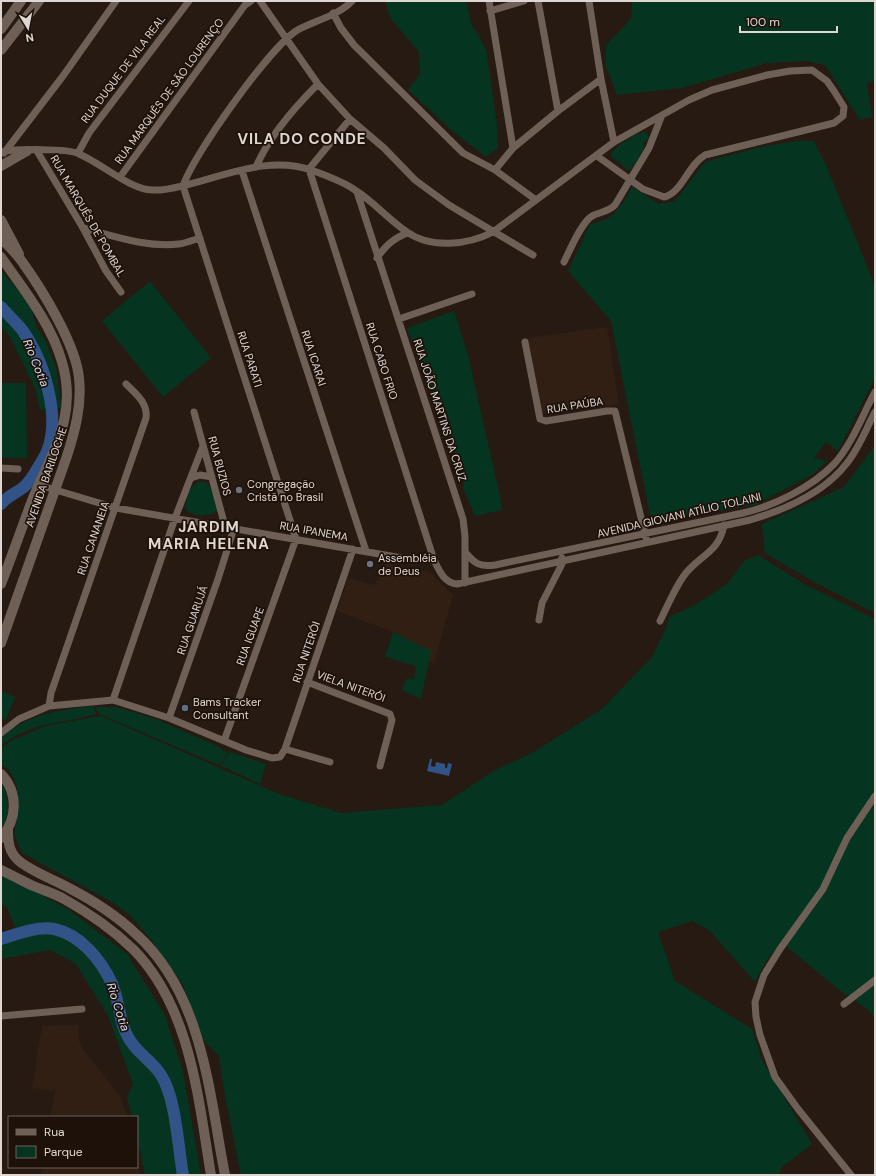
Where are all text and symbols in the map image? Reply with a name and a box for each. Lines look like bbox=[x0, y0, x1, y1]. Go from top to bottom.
north arrow bbox=[8, 8, 48, 48]
scale bar bbox=[740, 8, 837, 34]
street label: RUA DUQUE DE VILA REAL bbox=[78, 12, 168, 126]
text: 100 m bbox=[746, 14, 780, 30]
street label: RUA MARQUÊS DE SÃO LOURENÇO bbox=[111, 15, 227, 167]
text: N bbox=[25, 30, 35, 45]
district label: VILA DO CONDE bbox=[237, 129, 367, 149]
street label: RUA MARQUÊS DE POMBAL bbox=[47, 153, 129, 280]
street label: RUA CABO FRIO bbox=[363, 321, 401, 401]
street label: RUA ICARAI bbox=[298, 328, 330, 388]
street label: RUA PARATI bbox=[234, 329, 266, 389]
water label: Rio Cotia bbox=[19, 337, 53, 390]
street label: RUA JOÃO MARTINS DA CRUZ bbox=[410, 337, 470, 483]
street label: RUA PAÚBA bbox=[546, 394, 604, 416]
street label: AVENIDA BARILOCHE bbox=[22, 425, 70, 529]
street label: RUA BUZIOS bbox=[205, 435, 235, 497]
place label: Congregação Cristã no Brasil bbox=[247, 477, 323, 504]
marker: Congregação Cristã no Brasil bbox=[234, 485, 244, 495]
street label: AVENIDA GIOVANI ATÍLIO TOLAINI bbox=[595, 489, 763, 541]
street label: RUA CANANEIA bbox=[74, 499, 112, 577]
district label: JARDIM MARIA HELENA bbox=[148, 517, 270, 554]
street label: RUA IPANEMA bbox=[279, 518, 349, 544]
place label: Assembléia de Deus bbox=[378, 551, 437, 578]
marker: Assembléia de Deus bbox=[365, 559, 375, 569]
street label: RUA GUARUJÁ bbox=[174, 583, 210, 657]
street label: RUA IGUAPE bbox=[233, 605, 267, 667]
street label: RUA NITERÓI bbox=[289, 620, 323, 684]
street label: VIELA NITERÓI bbox=[315, 667, 387, 705]
place label: Bams Tracker Consultant bbox=[193, 695, 261, 722]
marker: Bams Tracker Consultant bbox=[180, 703, 190, 713]
water label: Rio Cotia bbox=[103, 981, 133, 1034]
legend bbox=[8, 1116, 138, 1168]
text: Rua bbox=[44, 1124, 65, 1140]
text: Parque bbox=[44, 1144, 83, 1160]

